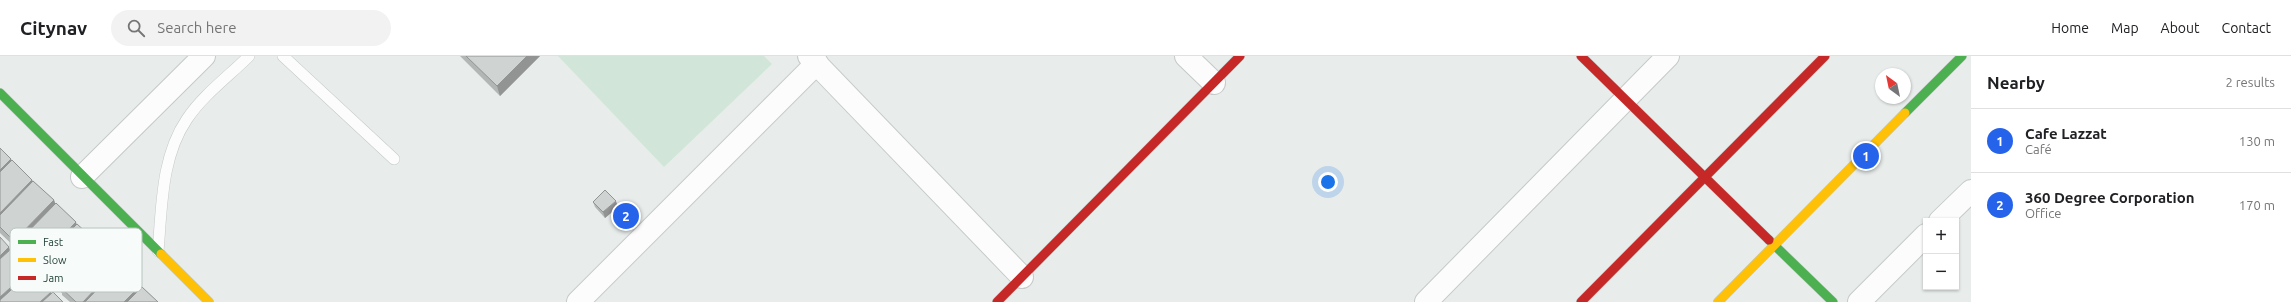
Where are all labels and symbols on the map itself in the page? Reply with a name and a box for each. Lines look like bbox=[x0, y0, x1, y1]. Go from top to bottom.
north arrow bbox=[1875, 68, 1911, 104]
pin: 1 bbox=[1853, 141, 1879, 171]
your location bbox=[1318, 172, 1338, 192]
pin: 2 bbox=[613, 201, 639, 231]
legend bbox=[10, 228, 142, 292]
text: Fast bbox=[43, 236, 64, 248]
text: Slow bbox=[43, 254, 67, 266]
text: Jam bbox=[43, 272, 64, 284]

